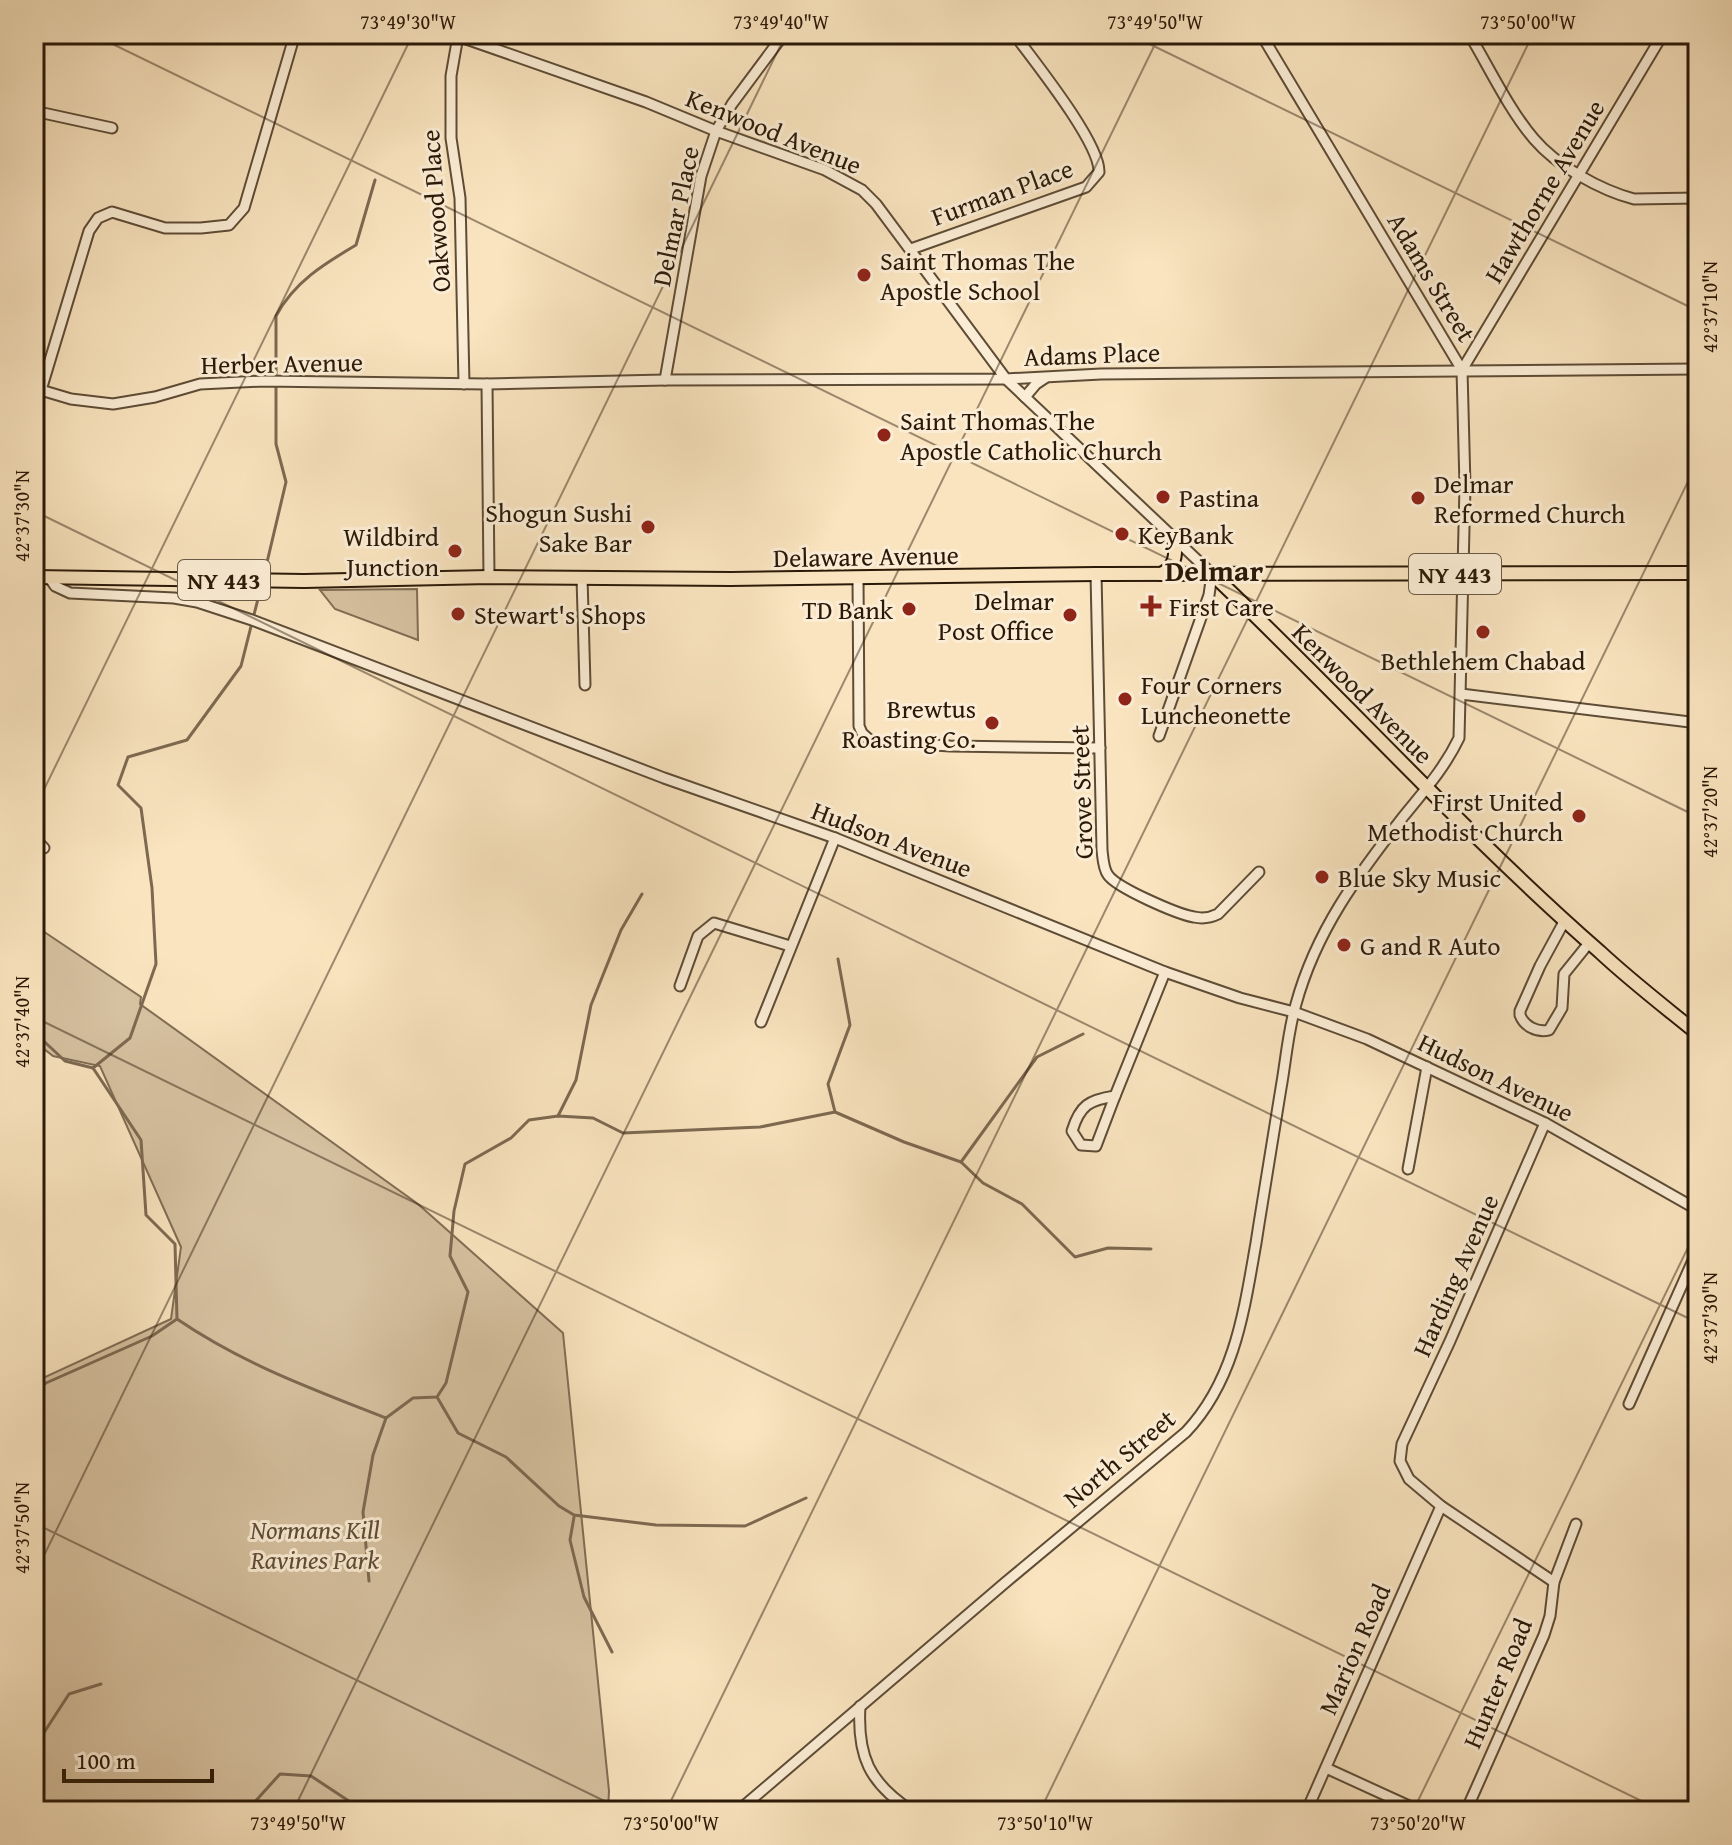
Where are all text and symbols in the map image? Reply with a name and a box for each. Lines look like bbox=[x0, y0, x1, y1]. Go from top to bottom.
text: 73°49'30"W bbox=[360, 7, 456, 36]
text: 73°49'40"W bbox=[733, 7, 829, 36]
text: 73°49'50"W bbox=[1107, 7, 1203, 36]
text: 73°50'00"W bbox=[1480, 7, 1576, 36]
street label: Kenwood Avenue bbox=[680, 78, 868, 184]
street label: Hawthorne Avenue bbox=[1474, 92, 1614, 290]
street label: Oakwood Place bbox=[410, 128, 460, 294]
street label: Delmar Place bbox=[641, 142, 709, 290]
street label: Furman Place bbox=[925, 148, 1079, 236]
street label: Adams Street bbox=[1378, 205, 1486, 349]
place label: Saint Thomas The Apostle School bbox=[880, 241, 1075, 310]
text: 42°37'10"N bbox=[1695, 261, 1724, 353]
marker: Saint Thomas The Apostle School bbox=[855, 266, 873, 284]
street label: Adams Place bbox=[1023, 332, 1161, 376]
street label: Herber Avenue bbox=[201, 342, 363, 384]
place label: Saint Thomas The Apostle Catholic Church bbox=[900, 401, 1162, 470]
marker: Saint Thomas The Apostle Catholic Church bbox=[875, 426, 893, 444]
place label: Delmar Reformed Church bbox=[1434, 464, 1626, 533]
text: 42°37'30"N bbox=[7, 470, 36, 562]
place label: Pastina bbox=[1179, 478, 1260, 517]
marker: Pastina bbox=[1154, 488, 1172, 506]
marker: Delmar Reformed Church bbox=[1409, 489, 1427, 507]
place label: Shogun Sushi Sake Bar bbox=[485, 493, 632, 562]
place label: KeyBank bbox=[1138, 515, 1234, 554]
place label: Wildbird Junction bbox=[343, 517, 439, 586]
marker: Shogun Sushi Sake Bar bbox=[639, 518, 657, 536]
marker: KeyBank bbox=[1113, 525, 1131, 543]
street label: Delaware Avenue bbox=[773, 535, 959, 577]
marker: Wildbird Junction bbox=[446, 542, 464, 560]
district label: Delmar bbox=[1165, 548, 1263, 592]
road number: NY 443 bbox=[1409, 554, 1501, 594]
road number: NY 443 bbox=[178, 560, 270, 600]
place label: Delmar Post Office bbox=[938, 581, 1054, 650]
place label: First Care bbox=[1169, 587, 1274, 626]
place label: TD Bank bbox=[802, 590, 894, 629]
place label: Stewart's Shops bbox=[474, 595, 646, 634]
marker: First Care bbox=[1140, 595, 1162, 617]
marker: TD Bank bbox=[900, 600, 918, 618]
marker: Stewart's Shops bbox=[449, 605, 467, 623]
marker: Delmar Post Office bbox=[1061, 606, 1079, 624]
street label: Kenwood Avenue bbox=[1283, 613, 1443, 773]
marker: Bethlehem Chabad bbox=[1474, 623, 1492, 641]
place label: Bethlehem Chabad bbox=[1381, 641, 1585, 680]
place label: Four Corners Luncheonette bbox=[1141, 665, 1291, 734]
place label: Brewtus Roasting Co. bbox=[842, 689, 976, 758]
marker: Four Corners Luncheonette bbox=[1116, 690, 1134, 708]
marker: Brewtus Roasting Co. bbox=[983, 714, 1001, 732]
street label: Grove Street bbox=[1059, 724, 1103, 860]
text: 42°37'20"N bbox=[1695, 766, 1724, 858]
place label: First United Methodist Church bbox=[1367, 782, 1563, 851]
street label: Hudson Avenue bbox=[806, 791, 978, 887]
marker: First United Methodist Church bbox=[1570, 807, 1588, 825]
place label: Blue Sky Music bbox=[1338, 858, 1501, 897]
marker: Blue Sky Music bbox=[1313, 868, 1331, 886]
place label: G and R Auto bbox=[1360, 926, 1501, 965]
marker: G and R Auto bbox=[1335, 936, 1353, 954]
text: 42°37'40"N bbox=[7, 976, 36, 1068]
street label: Hudson Avenue bbox=[1412, 1022, 1580, 1132]
street label: Harding Avenue bbox=[1402, 1187, 1508, 1363]
text: 42°37'30"N bbox=[1695, 1272, 1724, 1364]
street label: North Street bbox=[1054, 1399, 1184, 1517]
text: 42°37'50"N bbox=[7, 1482, 36, 1574]
park label: Normans Kill Ravines Park bbox=[249, 1510, 380, 1579]
street label: Marion Road bbox=[1308, 1577, 1400, 1721]
street label: Hunter Road bbox=[1452, 1612, 1542, 1754]
scale bar bbox=[64, 1733, 212, 1783]
text: 100 m bbox=[76, 1743, 136, 1778]
text: 73°49'50"W bbox=[250, 1808, 346, 1837]
text: 73°50'00"W bbox=[623, 1808, 719, 1837]
text: 73°50'10"W bbox=[997, 1808, 1093, 1837]
text: 73°50'20"W bbox=[1370, 1808, 1466, 1837]

